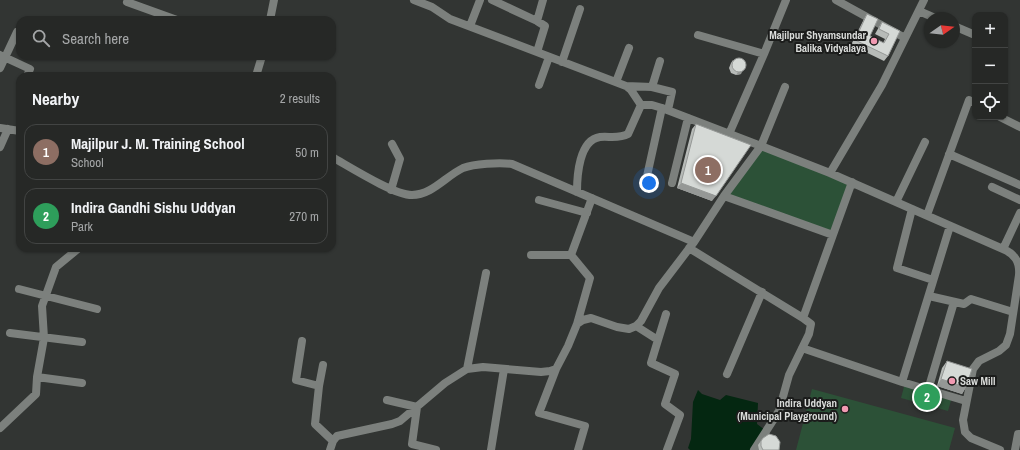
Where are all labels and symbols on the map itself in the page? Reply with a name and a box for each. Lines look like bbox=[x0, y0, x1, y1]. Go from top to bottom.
north arrow bbox=[924, 12, 960, 48]
place label: Majilpur Shyamsundar Balika Vidyalaya bbox=[769, 28, 866, 55]
marker: Majilpur Shyamsundar Balika Vidyalaya bbox=[869, 36, 879, 46]
pin: 1 bbox=[695, 155, 721, 185]
your location bbox=[639, 173, 659, 193]
place label: Saw Mill bbox=[960, 374, 996, 388]
marker: Saw Mill bbox=[947, 376, 957, 386]
pin: 2 bbox=[914, 382, 940, 412]
place label: Indira Uddyan (Municipal Playground) bbox=[737, 396, 837, 423]
marker: Indira Uddyan (Municipal Playground) bbox=[840, 404, 850, 414]

